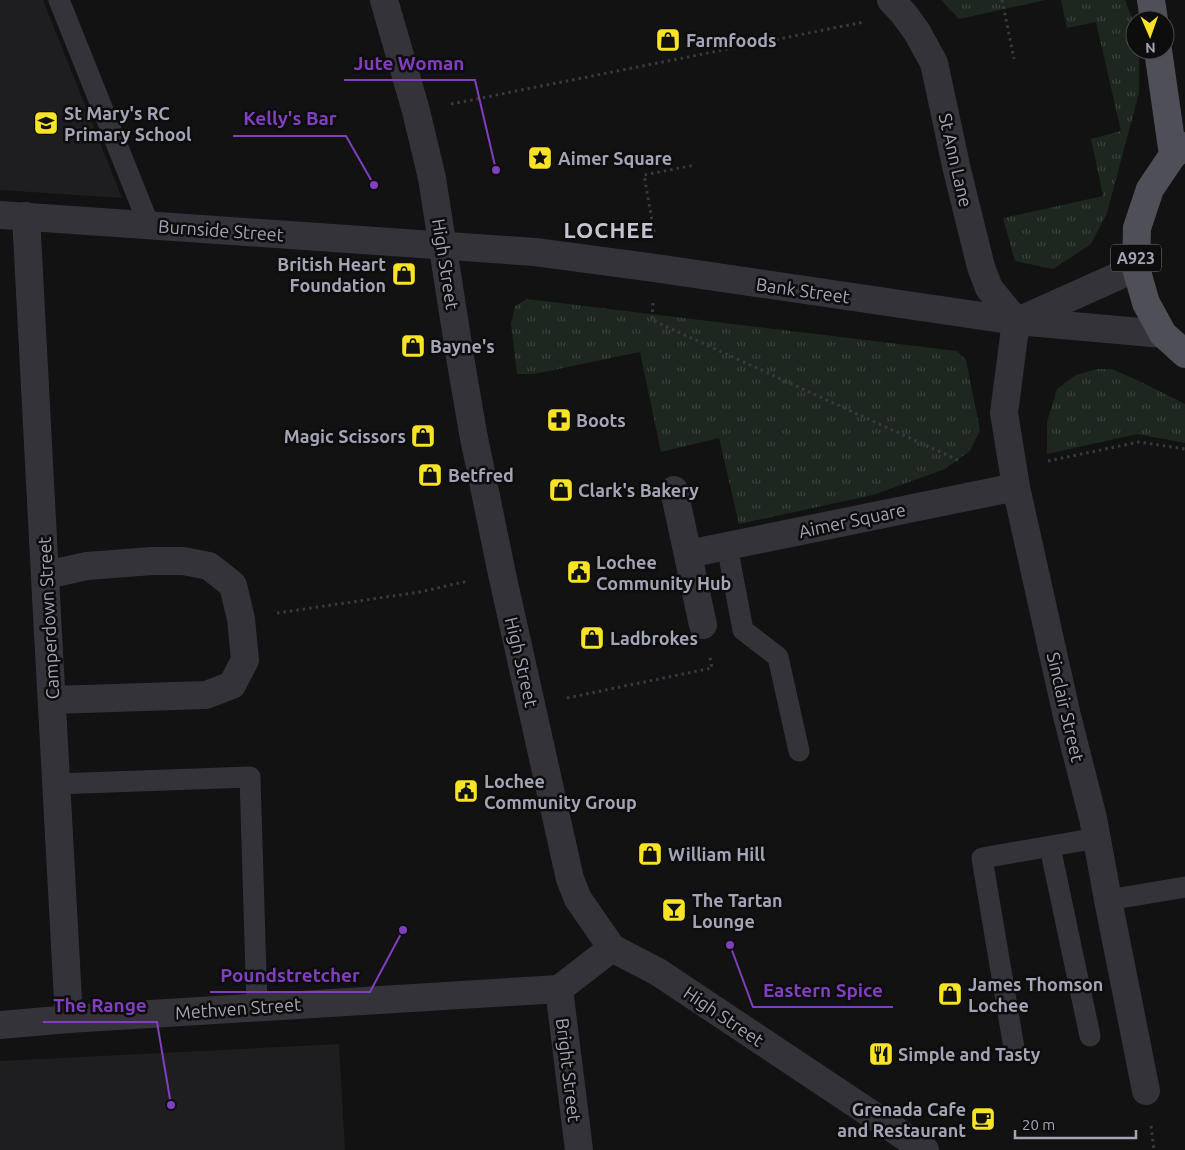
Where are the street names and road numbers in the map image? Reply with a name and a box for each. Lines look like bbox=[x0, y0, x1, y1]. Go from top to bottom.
street label: St Ann Lane bbox=[935, 111, 977, 209]
street label: Burnside Street bbox=[158, 216, 284, 244]
street label: High Street bbox=[429, 217, 463, 311]
road number: A923 bbox=[1111, 244, 1161, 272]
street label: Bank Street bbox=[755, 274, 851, 306]
street label: Aimer Square bbox=[797, 499, 907, 541]
street label: Camperdown Street bbox=[34, 536, 62, 700]
street label: High Street bbox=[502, 615, 542, 709]
street label: Sinclair Street bbox=[1044, 650, 1088, 764]
street label: High Street bbox=[680, 982, 768, 1050]
street label: Methven Street bbox=[174, 994, 302, 1022]
street label: Bright Street bbox=[553, 1017, 585, 1123]

